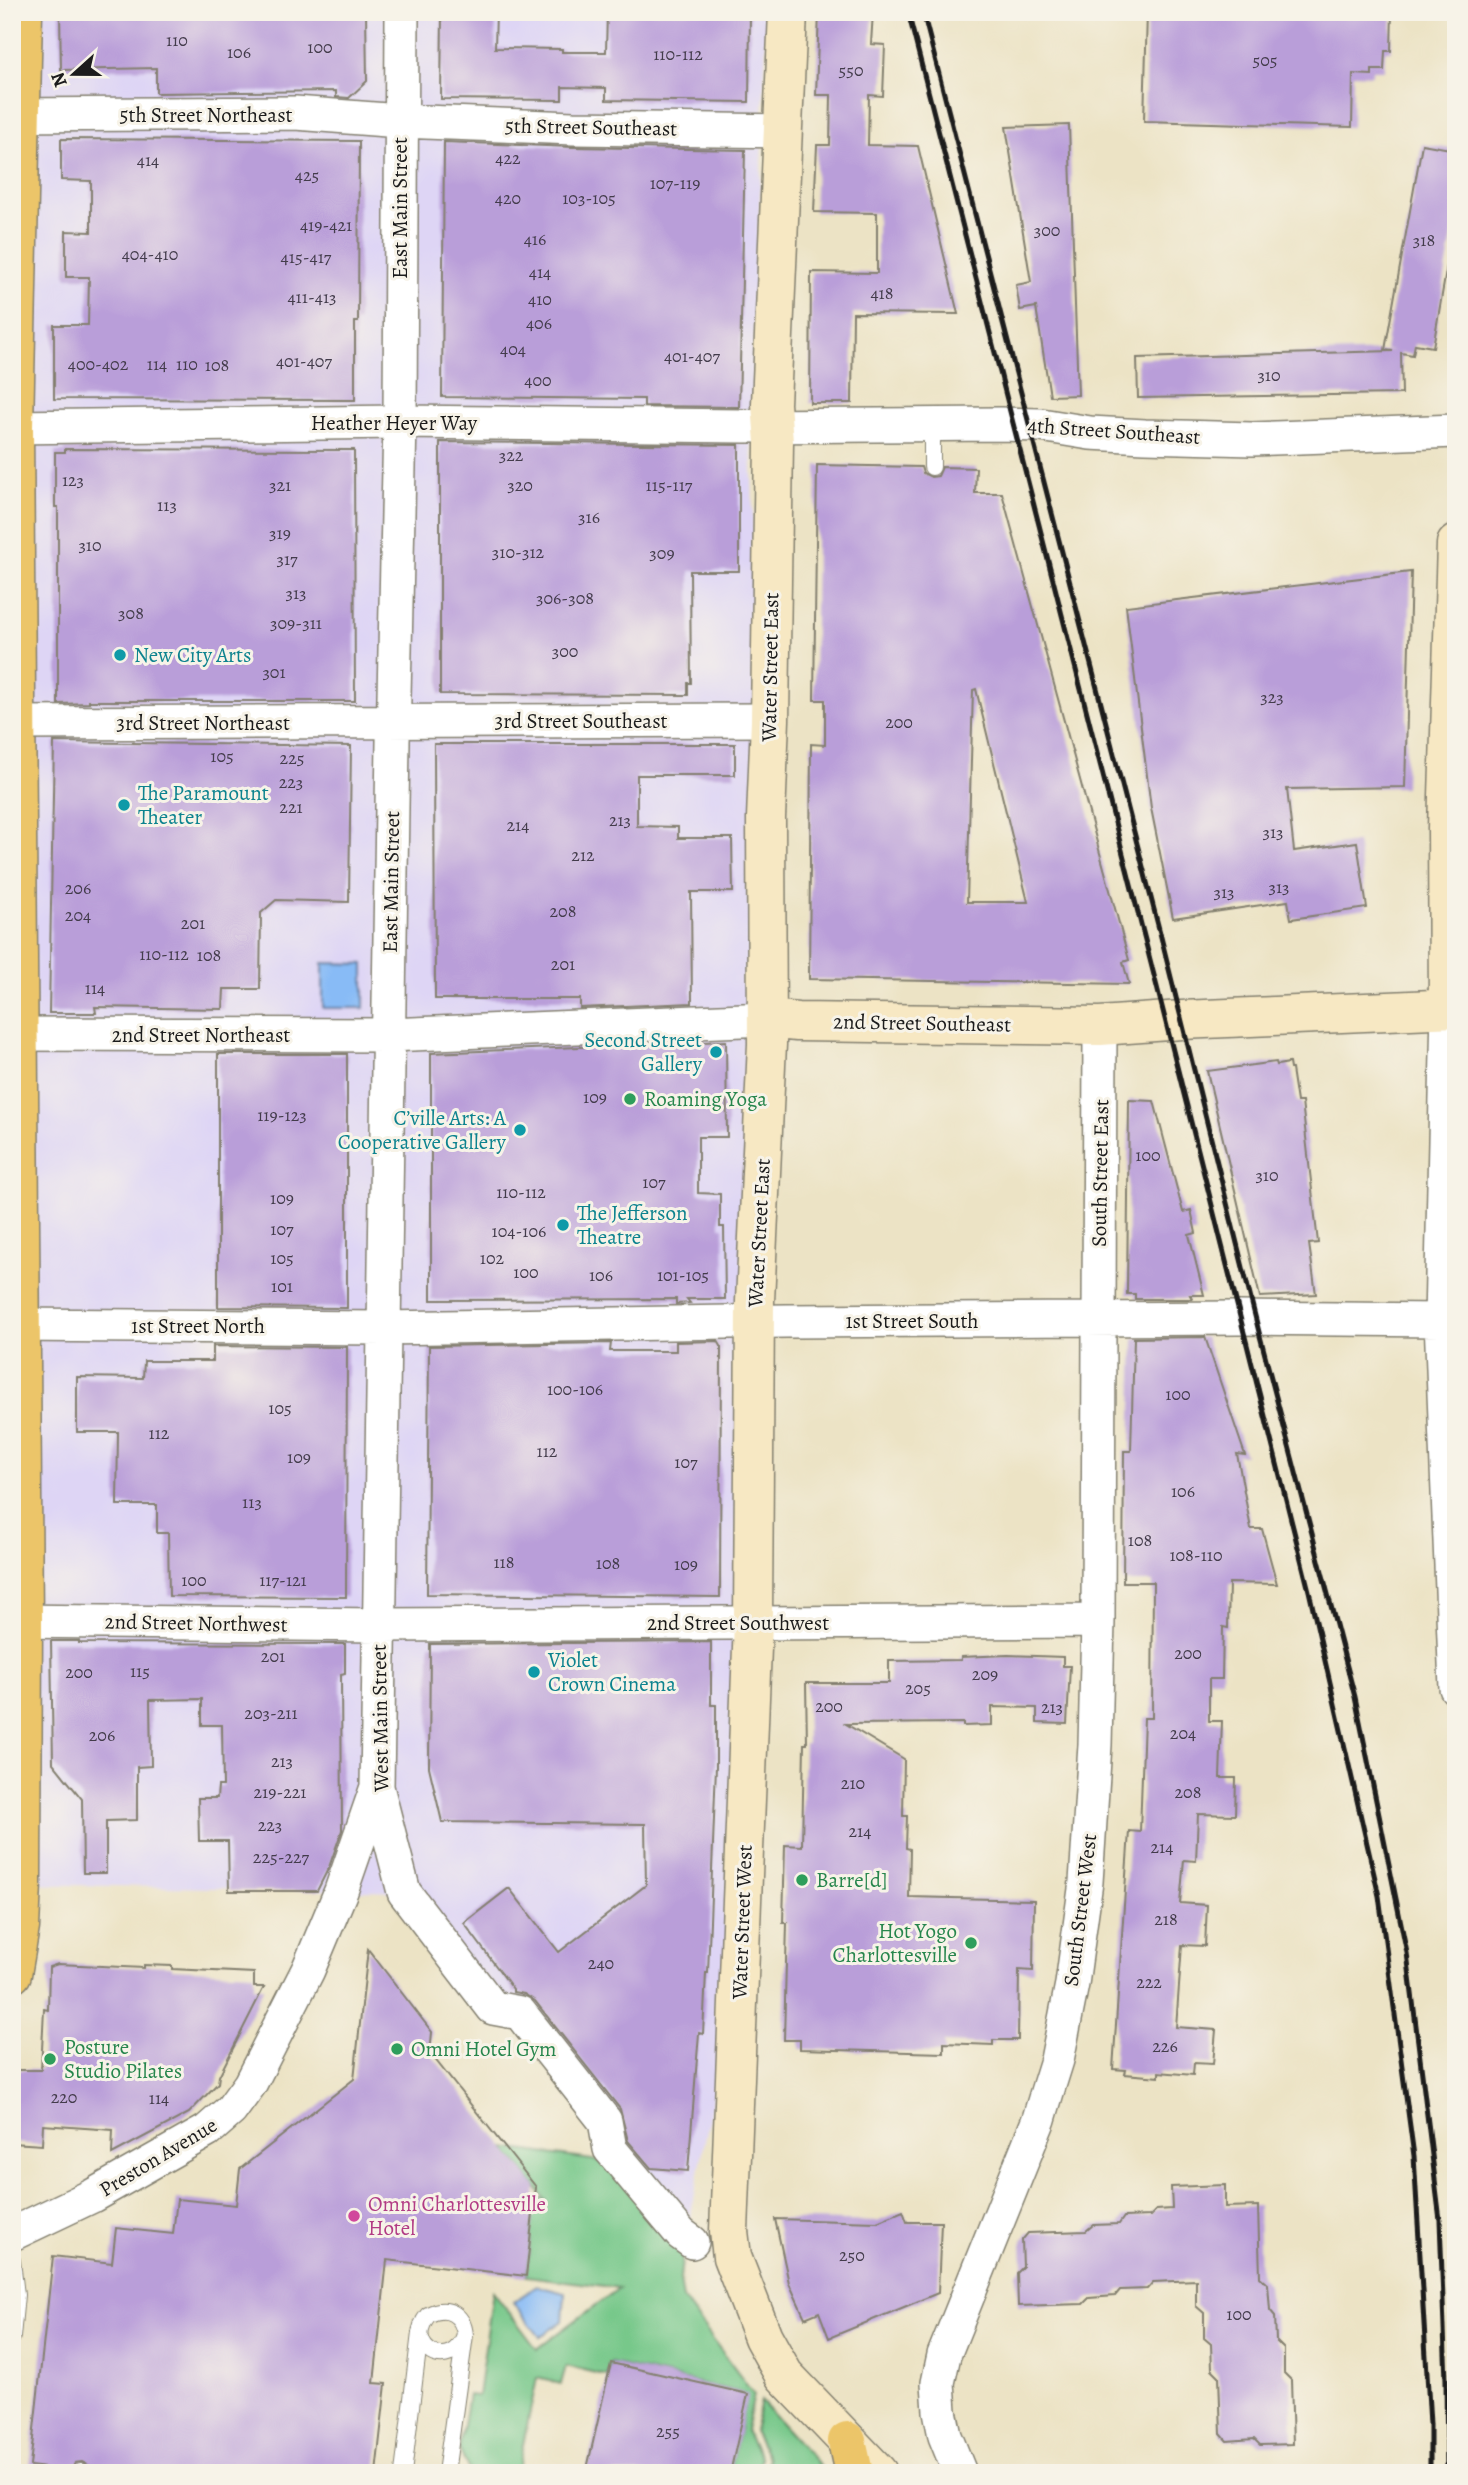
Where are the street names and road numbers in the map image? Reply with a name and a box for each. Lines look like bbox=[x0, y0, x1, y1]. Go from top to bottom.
street label: 5th Street Northeast bbox=[119, 101, 293, 129]
street label: 5th Street Southeast bbox=[505, 111, 677, 143]
street label: East Main Street bbox=[386, 137, 414, 279]
street label: Heather Heyer Way bbox=[311, 409, 478, 437]
street label: 4th Street Southeast bbox=[1027, 411, 1201, 451]
street label: Water Street East bbox=[755, 592, 785, 743]
street label: 3rd Street Southeast bbox=[494, 707, 668, 735]
street label: 3rd Street Northeast bbox=[116, 709, 290, 737]
street label: East Main Street bbox=[376, 811, 406, 953]
street label: 2nd Street Southeast bbox=[833, 1007, 1011, 1039]
street label: 2nd Street Northeast bbox=[112, 1021, 290, 1049]
street label: South Street East bbox=[1085, 1099, 1115, 1247]
street label: Water Street East bbox=[741, 1158, 777, 1309]
street label: 1st Street South bbox=[845, 1307, 979, 1335]
street label: 1st Street North bbox=[131, 1312, 265, 1340]
street label: 2nd Street Northwest bbox=[104, 1607, 288, 1639]
street label: 2nd Street Southwest bbox=[647, 1609, 829, 1637]
street label: West Main Street bbox=[365, 1644, 395, 1793]
street label: South Street West bbox=[1057, 1832, 1103, 1988]
street label: Water Street West bbox=[725, 1844, 759, 2001]
street label: Preston Avenue bbox=[94, 2111, 222, 2203]

